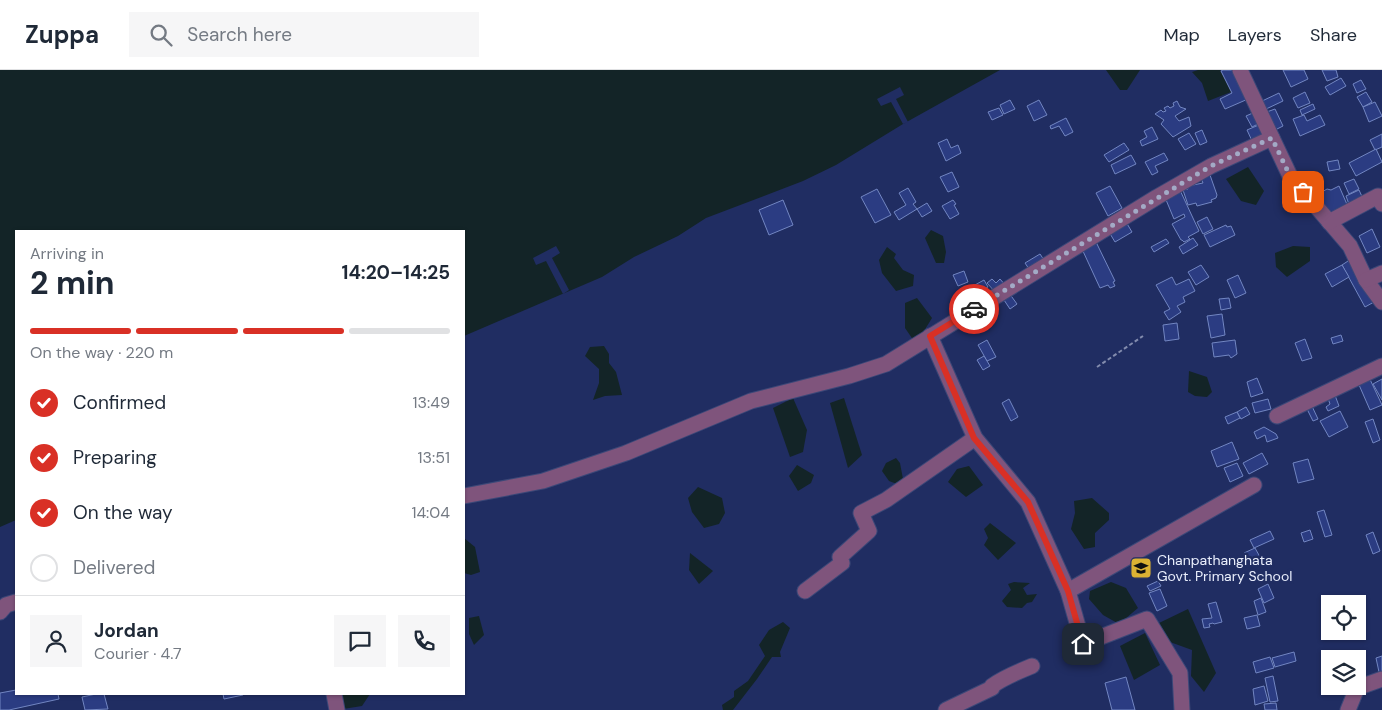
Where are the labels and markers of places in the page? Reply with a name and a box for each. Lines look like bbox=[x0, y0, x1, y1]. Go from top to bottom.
pin bbox=[1282, 171, 1324, 213]
place label: Chanpathanghata Govt. Primary School bbox=[1157, 551, 1292, 585]
school or university icon: Chanpathanghata Govt. Primary School bbox=[1129, 556, 1153, 580]
pin bbox=[1062, 623, 1104, 665]

